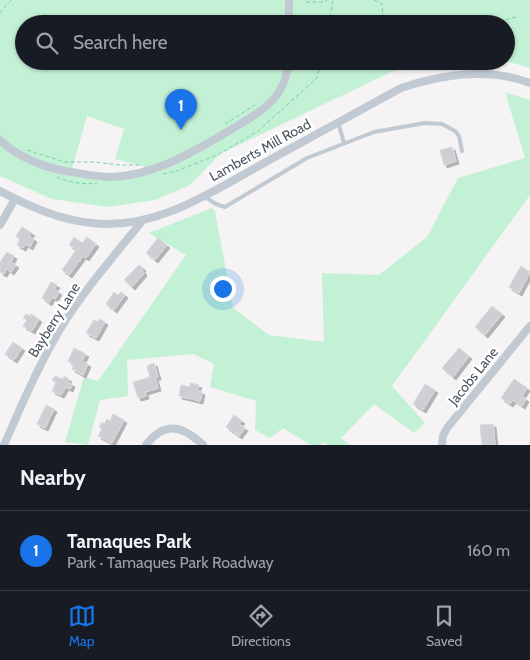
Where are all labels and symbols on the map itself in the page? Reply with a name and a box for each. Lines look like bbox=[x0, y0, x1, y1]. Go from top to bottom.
pin: 1 bbox=[165, 89, 197, 130]
street label: Lamberts Mill Road bbox=[206, 115, 314, 185]
your location bbox=[210, 276, 236, 302]
street label: Bayberry Lane bbox=[24, 279, 84, 361]
street label: Jacobs Lane bbox=[443, 343, 502, 409]

